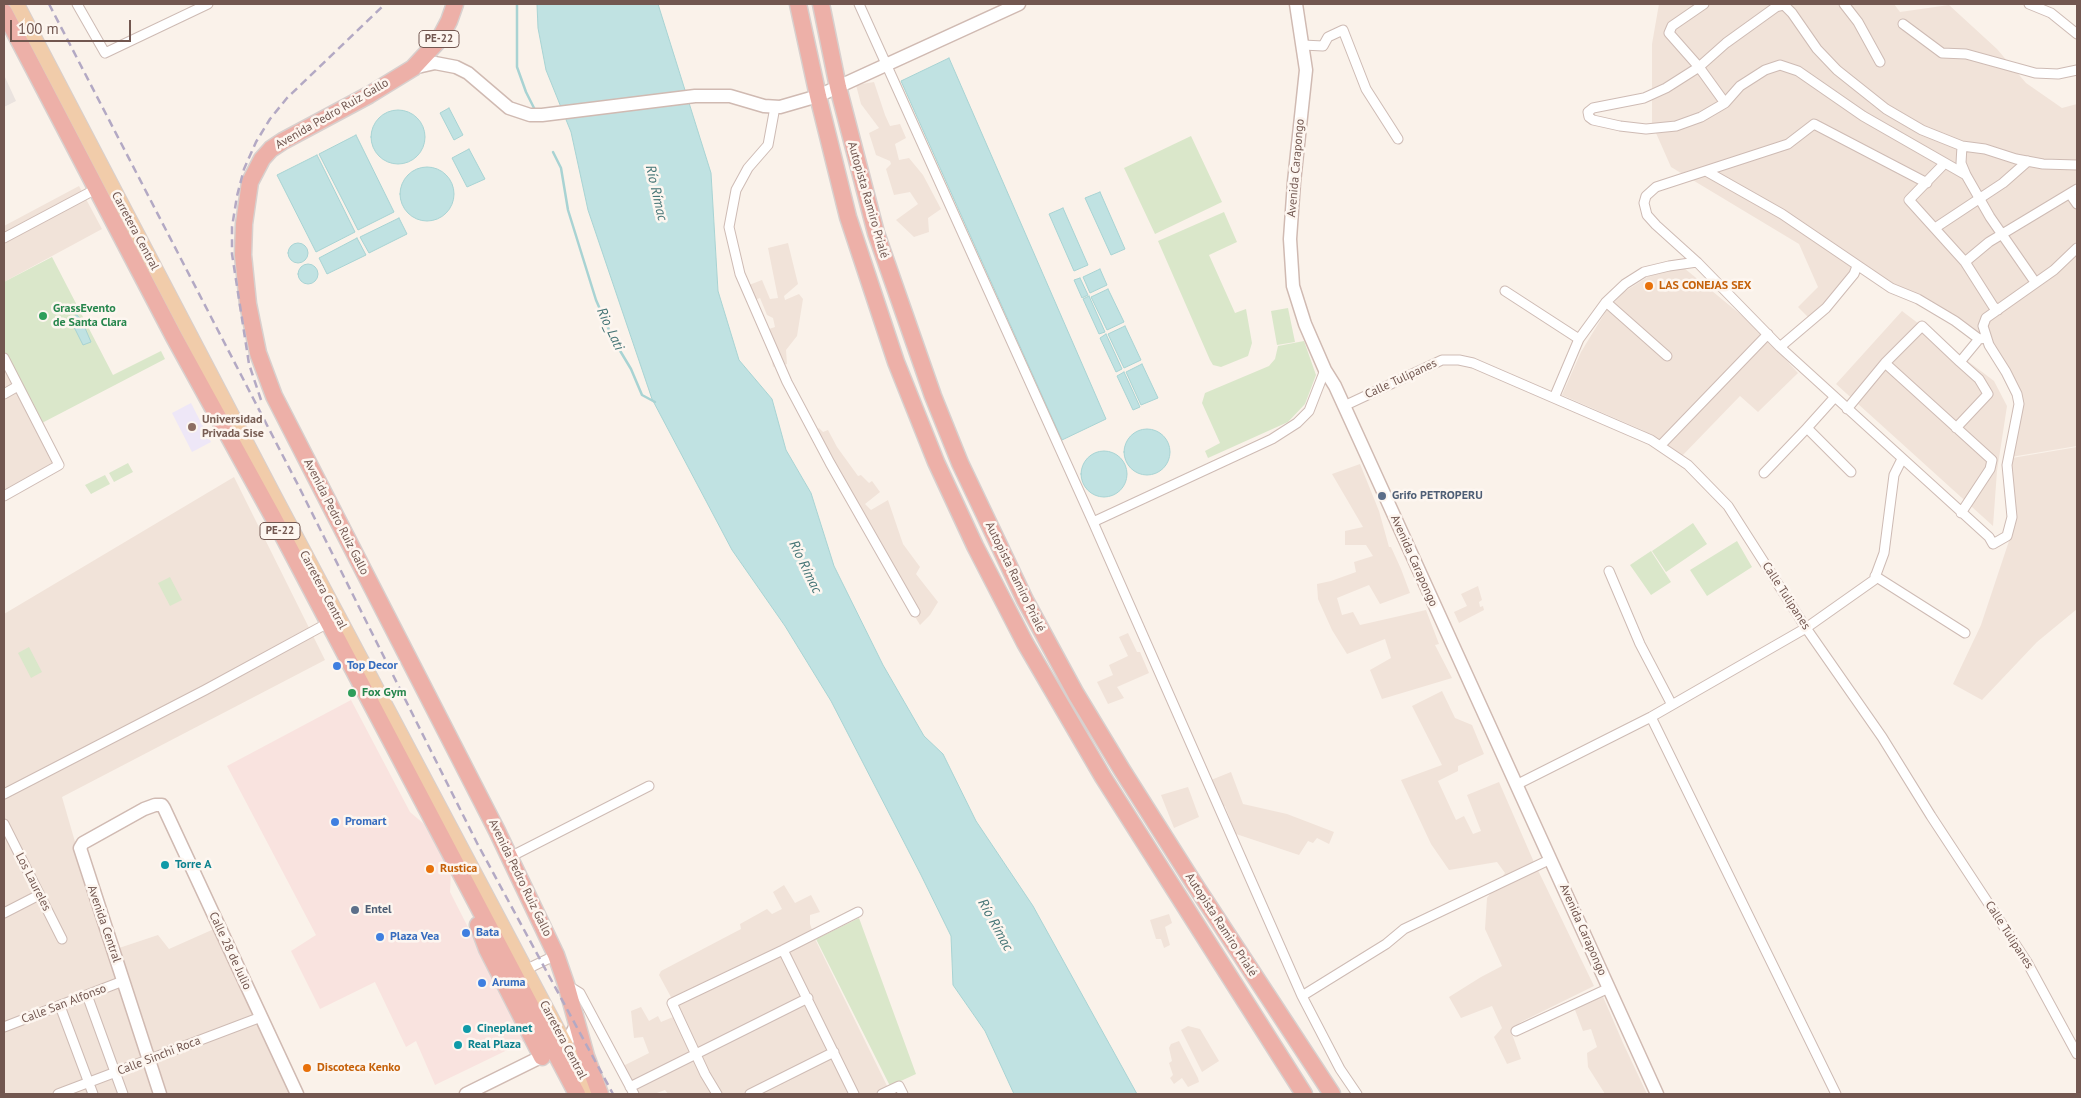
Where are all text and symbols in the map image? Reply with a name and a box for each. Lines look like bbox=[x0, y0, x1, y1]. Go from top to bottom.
scale bar bbox=[12, 10, 134, 42]
text: 100 m bbox=[18, 19, 59, 38]
road number: PE-22 bbox=[419, 30, 459, 48]
street label: Avenida Pedro Ruiz Gallo bbox=[273, 76, 391, 152]
street label: Avenida Carapongo bbox=[1285, 118, 1307, 218]
street label: Autopista Ramiro Prialé bbox=[844, 140, 892, 260]
water label: Río Rímac bbox=[641, 163, 671, 223]
street label: Carretera Central bbox=[108, 189, 162, 273]
place label: LAS CONEJAS SEX bbox=[1659, 279, 1751, 293]
marker: LAS CONEJAS SEX bbox=[1643, 280, 1655, 292]
place label: GrassEvento de Santa Clara bbox=[53, 302, 127, 330]
water label: Rio_Lati bbox=[593, 305, 627, 353]
marker: GrassEvento de Santa Clara bbox=[37, 310, 49, 322]
street label: Calle Tulipanes bbox=[1363, 356, 1439, 402]
place label: Universidad Privada Sise bbox=[202, 413, 264, 441]
marker: Universidad Privada Sise bbox=[186, 421, 198, 433]
street label: Avenida Pedro Ruiz Gallo bbox=[300, 457, 372, 577]
place label: Grifo PETROPERU bbox=[1392, 489, 1483, 503]
marker: Grifo PETROPERU bbox=[1376, 490, 1388, 502]
street label: Avenida Carapongo bbox=[1387, 513, 1441, 609]
street label: Autopista Ramiro Prialé bbox=[982, 520, 1048, 634]
road number: PE-22 bbox=[260, 522, 300, 540]
water label: Río Rímac bbox=[785, 538, 825, 596]
street label: Carretera Central bbox=[296, 548, 350, 632]
street label: Calle Tulipanes bbox=[1759, 560, 1813, 632]
place label: Top Decor bbox=[347, 659, 398, 673]
marker: Top Decor bbox=[331, 660, 343, 672]
place label: Fox Gym bbox=[362, 686, 406, 700]
marker: Fox Gym bbox=[346, 687, 358, 699]
place label: Promart bbox=[345, 815, 387, 829]
marker: Promart bbox=[329, 816, 341, 828]
street label: Avenida Pedro Ruiz Gallo bbox=[485, 817, 555, 939]
street label: Los Laureles bbox=[12, 850, 54, 914]
place label: Torre A bbox=[175, 858, 212, 872]
marker: Torre A bbox=[159, 859, 171, 871]
place label: Rustica bbox=[440, 862, 477, 876]
marker: Rustica bbox=[424, 863, 436, 875]
street label: Autopista Ramiro Prialé bbox=[1182, 870, 1260, 980]
street label: Avenida Carapongo bbox=[1556, 882, 1610, 978]
street label: Avenida Central bbox=[84, 884, 124, 964]
water label: Río Rímac bbox=[974, 896, 1016, 954]
street label: Calle Tulipanes bbox=[1982, 899, 2036, 971]
place label: Entel bbox=[365, 903, 392, 917]
marker: Entel bbox=[349, 904, 361, 916]
street label: Calle 28 de Julio bbox=[206, 910, 254, 992]
place label: Bata bbox=[476, 926, 499, 940]
marker: Bata bbox=[460, 927, 472, 939]
place label: Plaza Vea bbox=[390, 930, 439, 944]
marker: Plaza Vea bbox=[374, 931, 386, 943]
place label: Aruma bbox=[492, 976, 526, 990]
marker: Aruma bbox=[476, 977, 488, 989]
street label: Calle San Alfonso bbox=[20, 981, 108, 1027]
street label: Carretera Central bbox=[536, 998, 590, 1082]
place label: Cineplanet bbox=[477, 1022, 532, 1036]
marker: Cineplanet bbox=[461, 1023, 473, 1035]
street label: Calle Sinchi Roca bbox=[115, 1034, 203, 1078]
place label: Real Plaza bbox=[468, 1038, 521, 1052]
marker: Real Plaza bbox=[452, 1039, 464, 1051]
place label: Discoteca Kenko bbox=[317, 1061, 401, 1075]
marker: Discoteca Kenko bbox=[301, 1062, 313, 1074]

